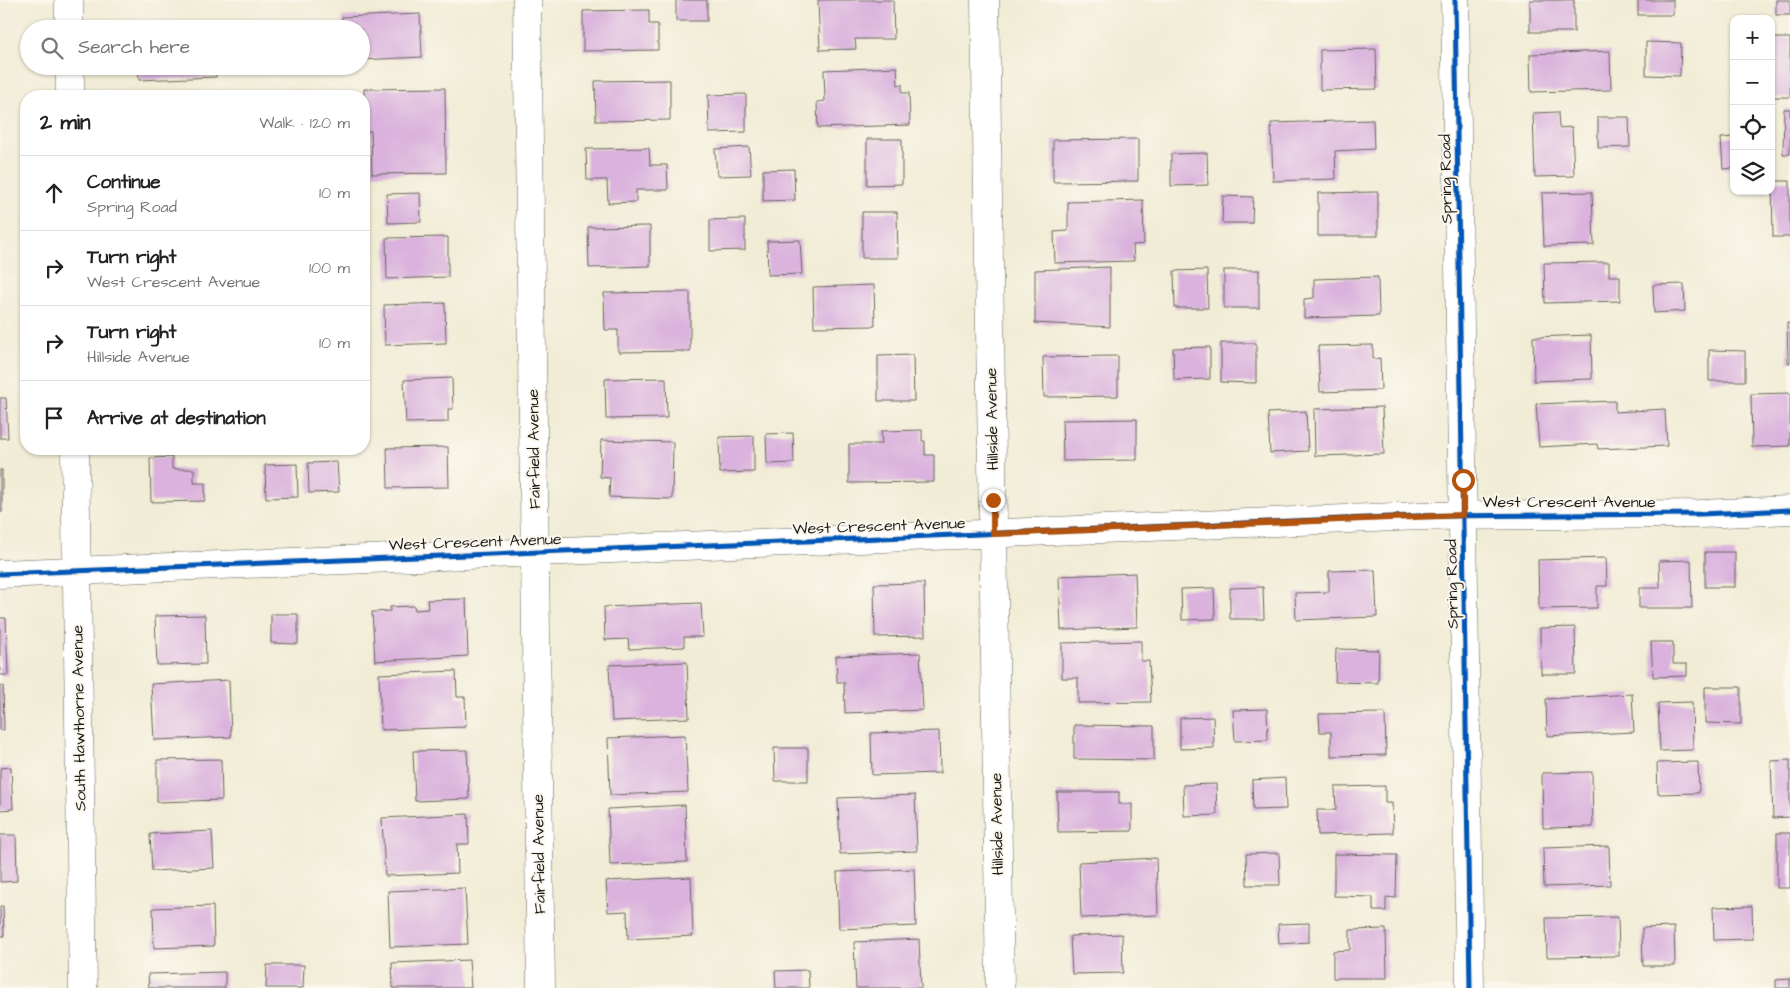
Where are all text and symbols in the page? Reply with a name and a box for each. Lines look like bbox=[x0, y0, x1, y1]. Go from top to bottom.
map controls bbox=[1730, 15, 1775, 195]
button: + bbox=[1730, 15, 1775, 60]
search box bbox=[20, 20, 370, 75]
icon: search bbox=[38, 34, 66, 62]
text: Search here bbox=[78, 34, 190, 61]
button: − bbox=[1730, 60, 1775, 105]
button: locate bbox=[1730, 105, 1775, 150]
text: 2 min bbox=[40, 108, 90, 137]
text: Walk · 120 m bbox=[259, 112, 350, 134]
street label: Spring Road bbox=[1434, 134, 1459, 224]
button: layers bbox=[1730, 150, 1775, 195]
text: Continue bbox=[87, 169, 161, 196]
icon: ahead bbox=[40, 179, 68, 207]
text: 10 m bbox=[319, 182, 350, 204]
text: Spring Road bbox=[87, 196, 177, 218]
text: Turn right bbox=[87, 244, 176, 271]
icon: right bbox=[40, 254, 68, 282]
text: 100 m bbox=[309, 257, 350, 279]
text: West Crescent Avenue bbox=[87, 271, 260, 293]
text: Turn right bbox=[87, 319, 176, 346]
icon: right bbox=[40, 329, 68, 357]
text: 10 m bbox=[319, 332, 350, 354]
text: Hillside Avenue bbox=[87, 346, 190, 368]
street label: Hillside Avenue bbox=[980, 367, 1004, 471]
street label: Fairfield Avenue bbox=[522, 388, 546, 509]
icon: arrive bbox=[40, 404, 68, 432]
text: Arrive at destination bbox=[87, 405, 266, 432]
route start bbox=[1452, 469, 1475, 492]
route end bbox=[982, 489, 1005, 512]
street label: West Crescent Avenue bbox=[1482, 491, 1656, 513]
street label: West Crescent Avenue bbox=[792, 512, 966, 540]
street label: West Crescent Avenue bbox=[388, 528, 562, 556]
street label: Spring Road bbox=[1440, 539, 1465, 629]
street label: South Hawthorne Avenue bbox=[66, 624, 92, 811]
street label: Hillside Avenue bbox=[985, 772, 1009, 876]
street label: Fairfield Avenue bbox=[527, 793, 551, 914]

